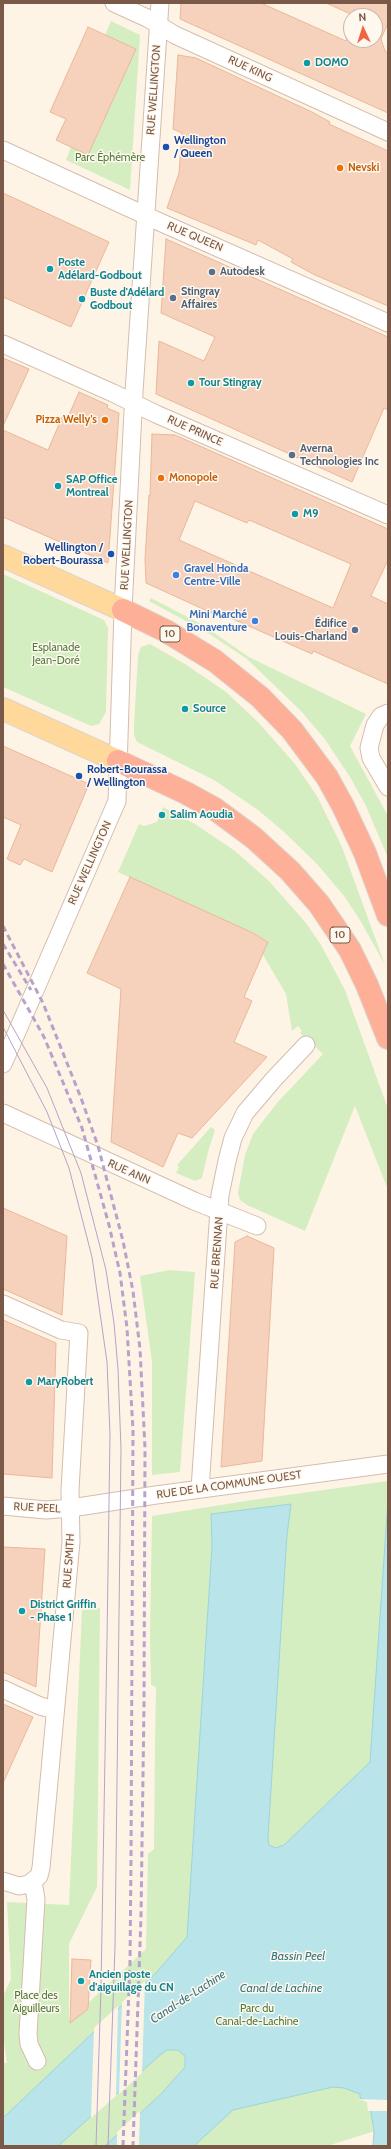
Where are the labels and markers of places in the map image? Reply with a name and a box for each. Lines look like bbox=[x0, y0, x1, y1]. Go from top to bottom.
place label: DOMO bbox=[315, 56, 349, 70]
marker: DOMO bbox=[302, 58, 312, 68]
place label: Wellington / Queen bbox=[174, 134, 226, 160]
marker: Wellington / Queen bbox=[161, 142, 171, 152]
place label: Nevski bbox=[348, 161, 379, 175]
marker: Nevski bbox=[335, 163, 345, 173]
place label: Poste Adélard-Godbout bbox=[58, 256, 142, 282]
marker: Poste Adélard-Godbout bbox=[45, 264, 55, 274]
place label: Autodesk bbox=[220, 265, 265, 279]
marker: Autodesk bbox=[207, 267, 217, 277]
place label: Stingray Affaires bbox=[181, 285, 220, 311]
place label: Buste d'Adélard Godbout bbox=[90, 286, 164, 312]
marker: Stingray Affaires bbox=[168, 293, 178, 303]
marker: Buste d'Adélard Godbout bbox=[77, 294, 87, 304]
place label: Tour Stingray bbox=[199, 376, 262, 390]
marker: Tour Stingray bbox=[186, 378, 196, 388]
place label: Pizza Welly's bbox=[36, 413, 97, 427]
marker: Pizza Welly's bbox=[100, 415, 110, 425]
place label: Averna Technologies Inc bbox=[300, 442, 379, 468]
marker: Averna Technologies Inc bbox=[287, 450, 297, 460]
place label: Monopole bbox=[169, 471, 218, 485]
place label: SAP Office Montreal bbox=[66, 473, 117, 499]
marker: Monopole bbox=[156, 473, 166, 483]
marker: SAP Office Montreal bbox=[53, 481, 63, 491]
place label: M9 bbox=[303, 507, 318, 521]
marker: M9 bbox=[290, 509, 300, 519]
place label: Wellington / Robert-Bourassa bbox=[23, 541, 103, 567]
marker: Wellington / Robert-Bourassa bbox=[106, 549, 116, 559]
place label: Gravel Honda Centre-Ville bbox=[184, 562, 248, 588]
marker: Gravel Honda Centre-Ville bbox=[171, 570, 181, 580]
place label: Mini Marché Bonaventure bbox=[186, 608, 247, 634]
marker: Mini Marché Bonaventure bbox=[250, 616, 260, 626]
place label: Édifice Louis-Charland bbox=[275, 617, 347, 643]
marker: Édifice Louis-Charland bbox=[350, 625, 360, 635]
place label: Source bbox=[193, 702, 226, 716]
marker: Source bbox=[180, 704, 190, 714]
place label: Robert-Bourassa / Wellington bbox=[87, 763, 167, 789]
marker: Robert-Bourassa / Wellington bbox=[74, 771, 84, 781]
place label: Salim Aoudia bbox=[170, 808, 233, 822]
marker: Salim Aoudia bbox=[157, 810, 167, 820]
place label: MaryRobert bbox=[37, 1375, 93, 1389]
marker: MaryRobert bbox=[24, 1377, 34, 1387]
place label: District Griffin - Phase 1 bbox=[30, 1598, 96, 1624]
marker: District Griffin - Phase 1 bbox=[17, 1606, 27, 1616]
place label: Ancien poste d'aiguillage du CN bbox=[89, 1968, 174, 1994]
marker: Ancien poste d'aiguillage du CN bbox=[76, 1976, 86, 1986]

